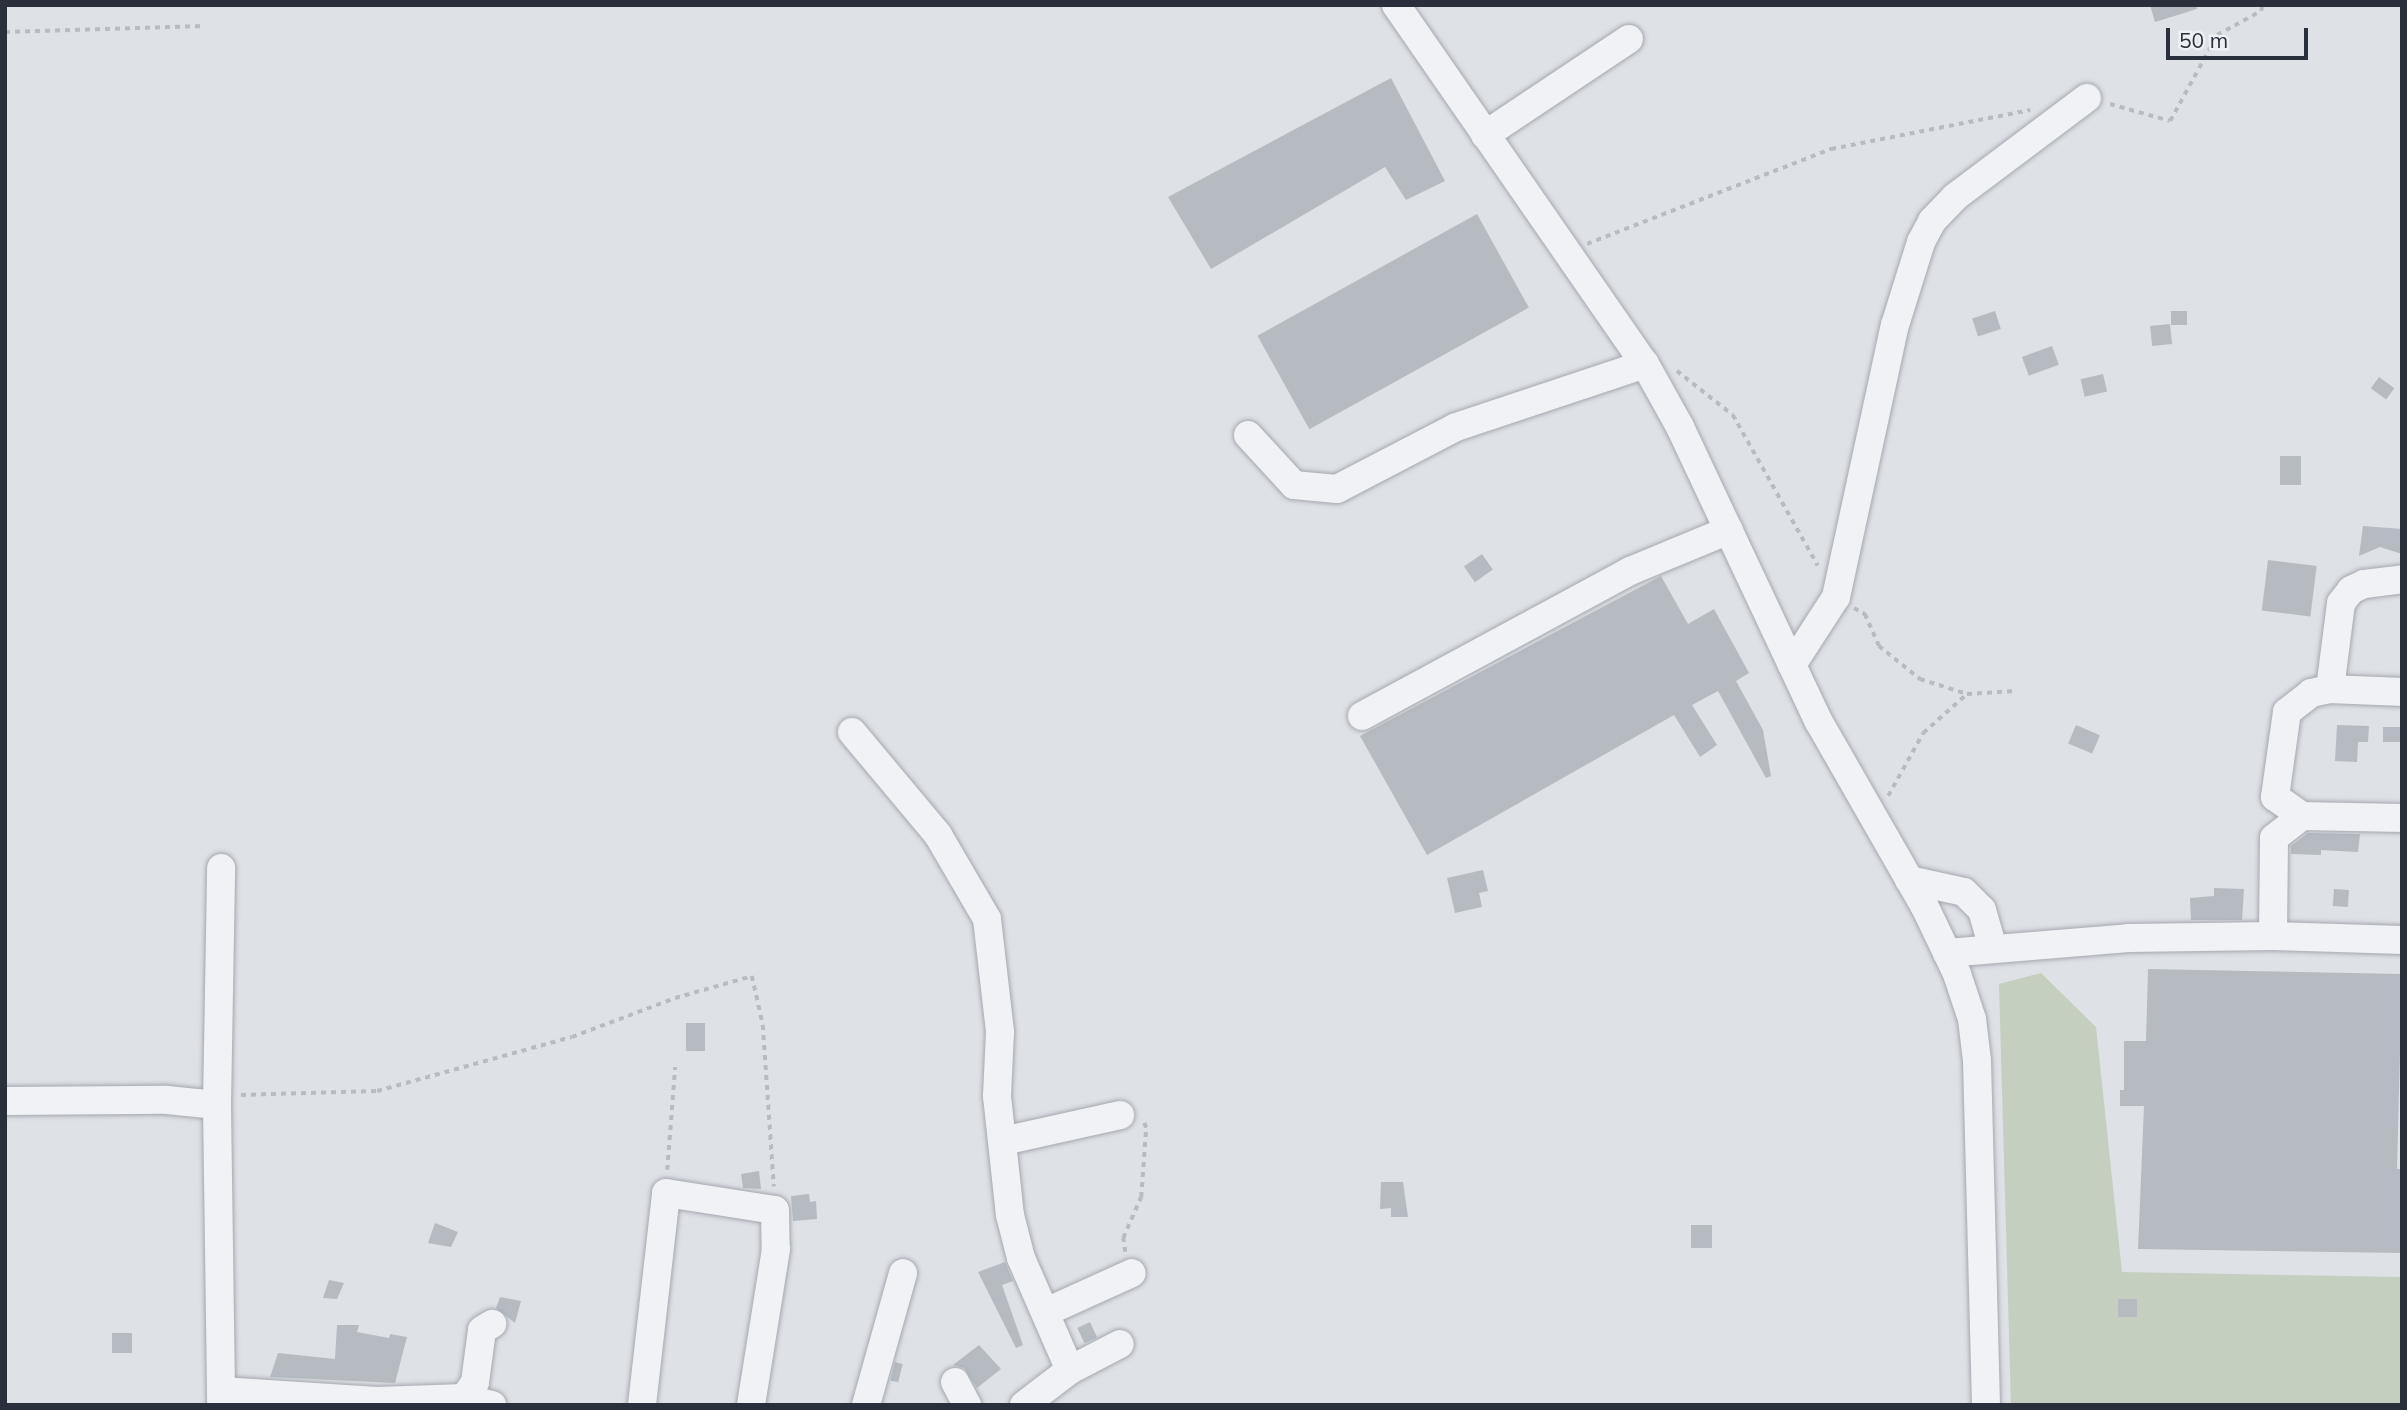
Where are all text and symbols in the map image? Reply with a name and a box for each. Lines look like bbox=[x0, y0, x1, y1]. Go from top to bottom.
scale bar bbox=[2169, 14, 2311, 58]
text: 50 m bbox=[2179, 27, 2228, 53]

